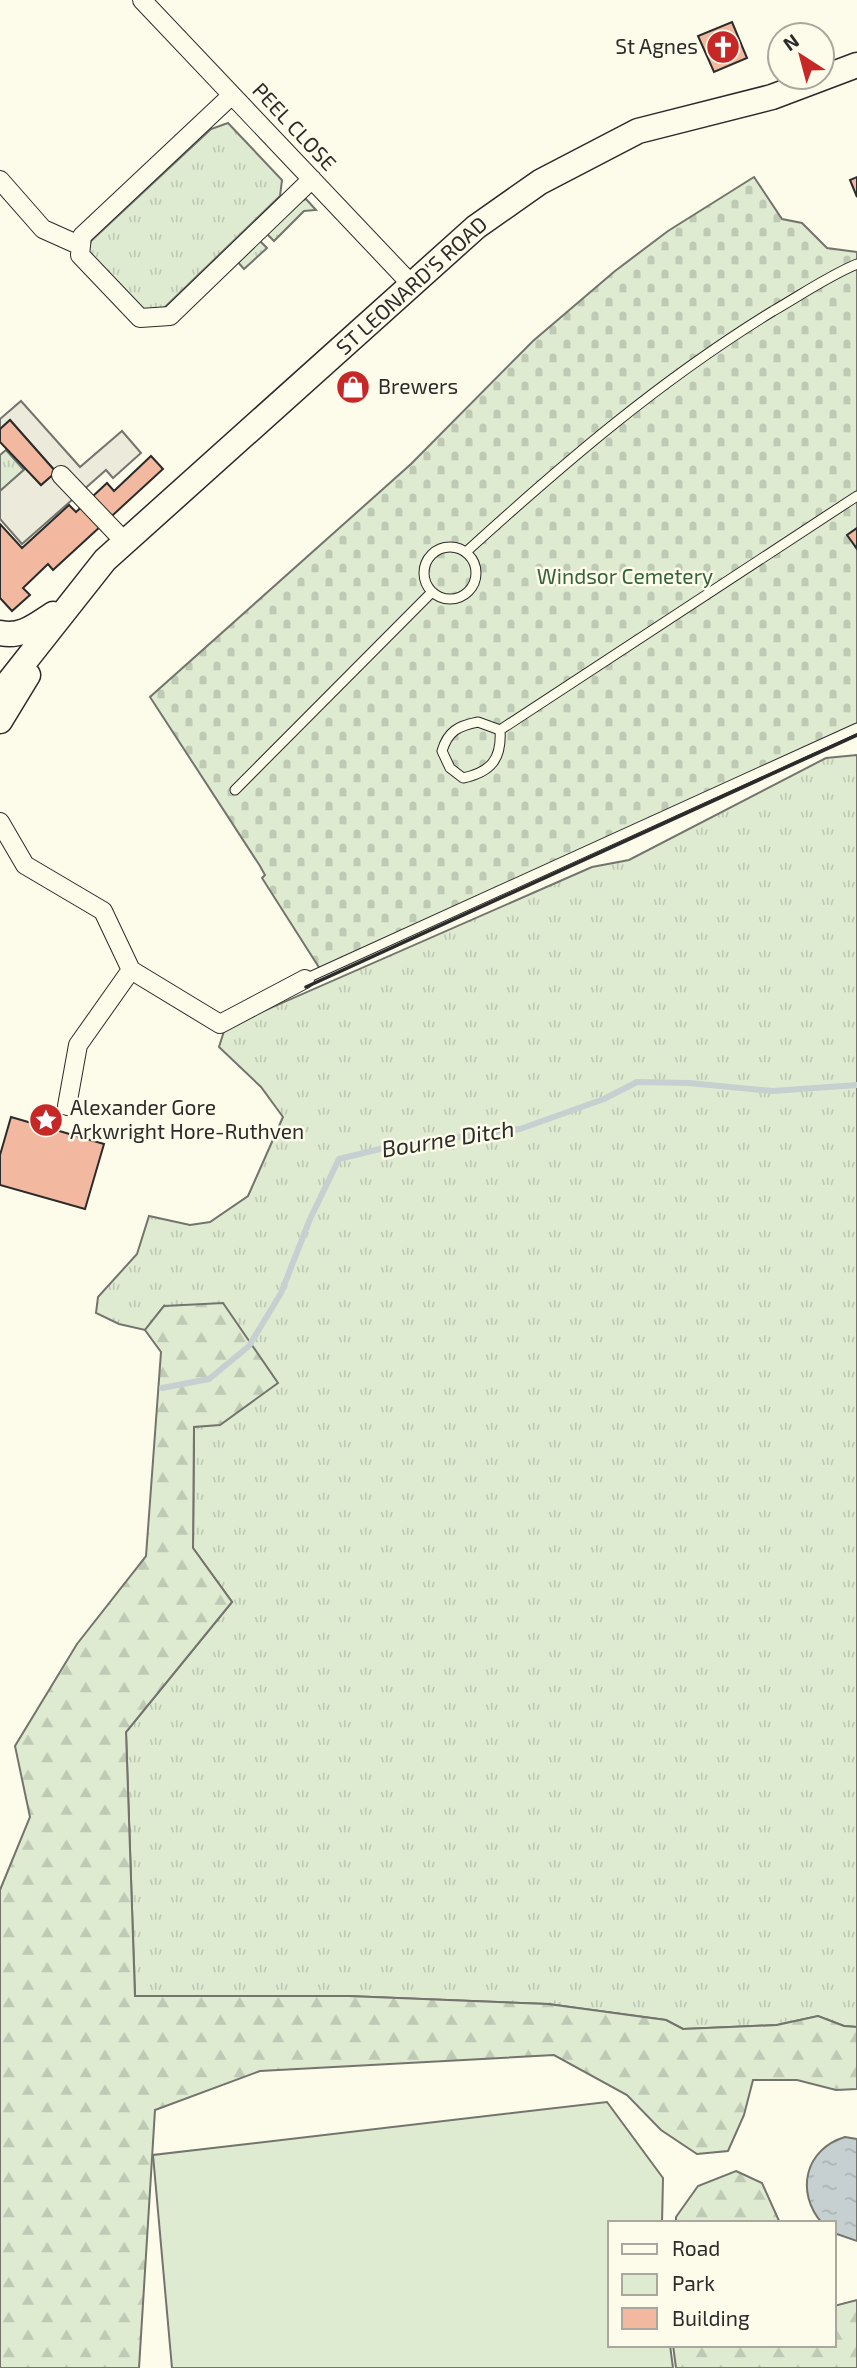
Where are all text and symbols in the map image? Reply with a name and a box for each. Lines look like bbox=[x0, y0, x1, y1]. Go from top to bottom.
north arrow bbox=[766, 21, 836, 91]
church icon: St Agnes bbox=[704, 28, 742, 66]
text: N bbox=[778, 29, 803, 55]
place label: St Agnes bbox=[615, 33, 698, 58]
street label: PEEL CLOSE bbox=[248, 77, 342, 175]
street label: ST LEONARD'S ROAD bbox=[330, 211, 492, 359]
shop icon: Brewers bbox=[334, 368, 372, 406]
place label: Brewers bbox=[378, 373, 458, 398]
park label: Windsor Cemetery bbox=[537, 563, 713, 588]
place label: Alexander Gore Arkwright Hore-Ruthven bbox=[70, 1094, 304, 1143]
place icon: Alexander Gore Arkwright Hore-Ruthven bbox=[27, 1101, 65, 1139]
water label: Bourne Ditch bbox=[379, 1114, 516, 1162]
legend bbox=[608, 2221, 836, 2347]
text: Road bbox=[672, 2235, 720, 2260]
text: Park bbox=[672, 2270, 715, 2295]
text: Building bbox=[672, 2305, 750, 2330]

